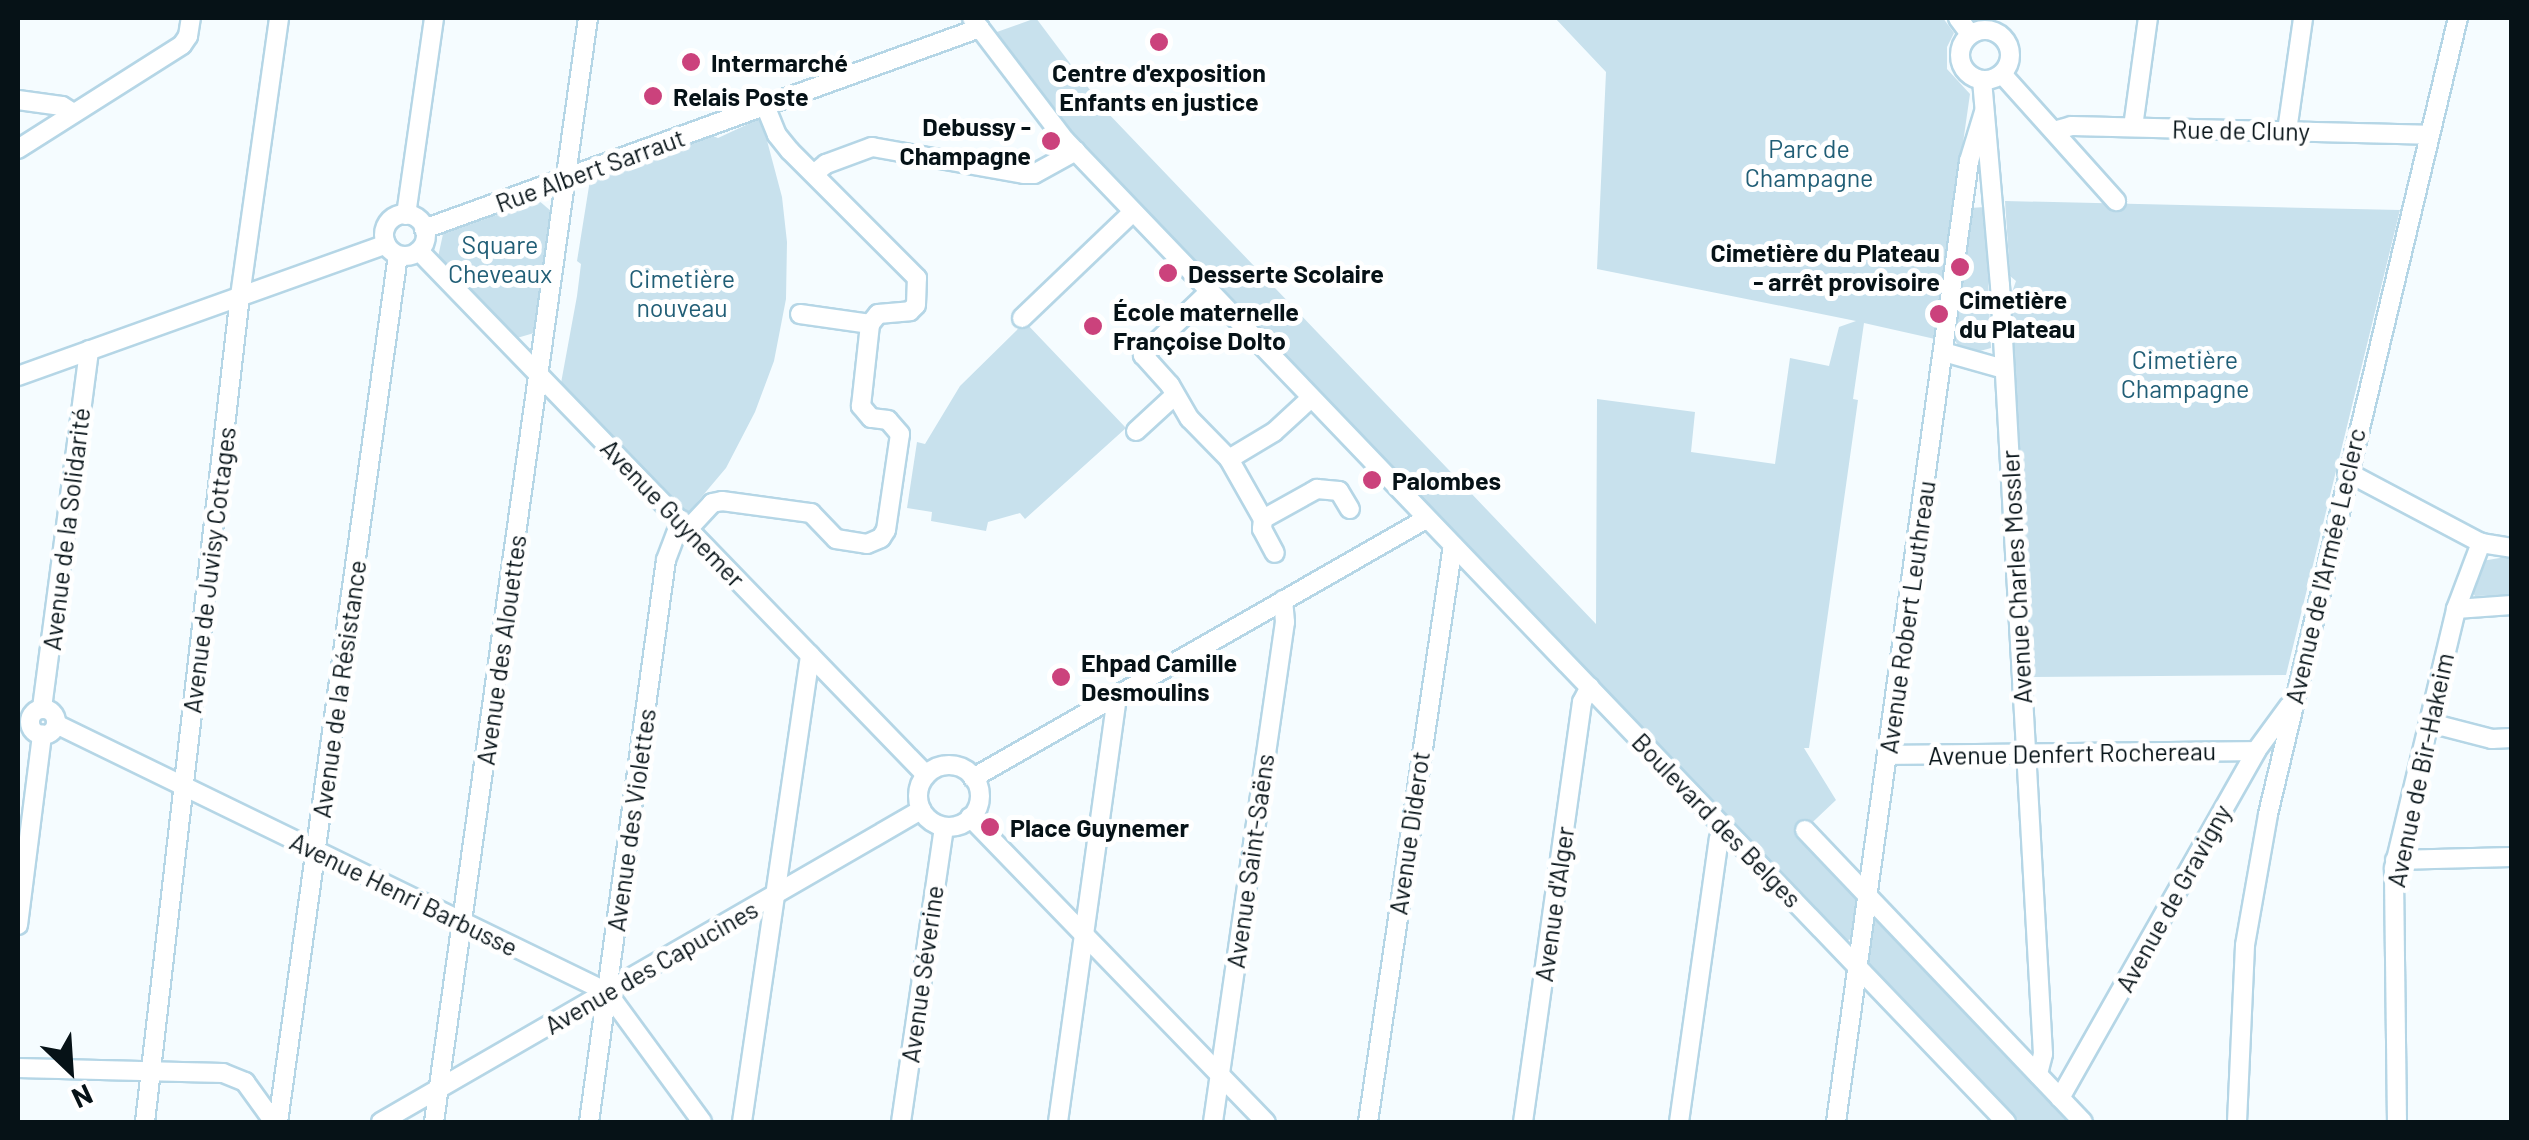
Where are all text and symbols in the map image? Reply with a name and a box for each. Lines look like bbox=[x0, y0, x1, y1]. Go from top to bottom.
marker: Centre d'exposition Enfants en justice bbox=[1148, 31, 1170, 53]
place label: Intermarché bbox=[711, 47, 848, 77]
marker: Intermarché bbox=[680, 51, 702, 73]
place label: Centre d'exposition Enfants en justice bbox=[1052, 58, 1266, 117]
place label: Relais Poste bbox=[673, 81, 809, 111]
marker: Relais Poste bbox=[642, 85, 664, 107]
place label: Debussy - Champagne bbox=[900, 112, 1031, 171]
street label: Rue de Cluny bbox=[2172, 114, 2310, 146]
street label: Rue Albert Sarraut bbox=[491, 122, 689, 218]
marker: Debussy - Champagne bbox=[1040, 130, 1062, 152]
park label: Parc de Champagne bbox=[1745, 134, 1873, 193]
park label: Square Cheveaux bbox=[448, 230, 552, 289]
place label: Cimetière du Plateau - arrêt provisoire bbox=[1711, 238, 1940, 297]
marker: Cimetière du Plateau - arrêt provisoire bbox=[1949, 256, 1971, 278]
place label: Desserte Scolaire bbox=[1188, 258, 1384, 288]
marker: Desserte Scolaire bbox=[1157, 262, 1179, 284]
park label: Cimetière nouveau bbox=[629, 264, 735, 323]
place label: Cimetière du Plateau bbox=[1959, 285, 2075, 344]
place label: École maternelle Françoise Dolto bbox=[1113, 297, 1299, 356]
marker: Cimetière du Plateau bbox=[1928, 303, 1950, 325]
marker: École maternelle Françoise Dolto bbox=[1082, 315, 1104, 337]
park label: Cimetière Champagne bbox=[2121, 345, 2249, 404]
street label: Avenue de la Solidarité bbox=[36, 406, 96, 652]
street label: Avenue de Juvisy Cottages bbox=[177, 425, 241, 715]
street label: Avenue de l'Armée Leclerc bbox=[2279, 425, 2371, 707]
street label: Avenue Guynemer bbox=[595, 433, 751, 593]
street label: Avenue Charles Mossler bbox=[1994, 449, 2038, 705]
place label: Palombes bbox=[1392, 465, 1501, 495]
marker: Palombes bbox=[1361, 469, 1383, 491]
street label: Avenue Robert Leuthreau bbox=[1873, 479, 1941, 755]
street label: Avenue des Alouettes bbox=[470, 533, 532, 767]
street label: Avenue de la Résistance bbox=[306, 558, 372, 820]
place label: Ehpad Camille Desmoulins bbox=[1081, 648, 1237, 707]
street label: Avenue de Bir-Hakeim bbox=[2380, 650, 2460, 890]
marker: Ehpad Camille Desmoulins bbox=[1050, 666, 1072, 688]
street label: Avenue des Violettes bbox=[601, 707, 661, 933]
street label: Boulevard des Belges bbox=[1626, 727, 1808, 913]
street label: Avenue Denfert Rochereau bbox=[1928, 735, 2216, 771]
street label: Avenue Diderot bbox=[1383, 749, 1435, 917]
street label: Avenue Saint-Saëns bbox=[1220, 752, 1280, 970]
street label: Avenue de Gravigny bbox=[2109, 799, 2237, 997]
place label: Place Guynemer bbox=[1010, 812, 1189, 842]
marker: Place Guynemer bbox=[979, 816, 1001, 838]
street label: Avenue d'Alger bbox=[1528, 824, 1580, 984]
street label: Avenue Henri Barbusse bbox=[285, 826, 523, 962]
street label: Avenue Séverine bbox=[895, 883, 949, 1065]
street label: Avenue des Capucines bbox=[539, 894, 763, 1040]
north arrow bbox=[20, 1020, 120, 1120]
text: N bbox=[67, 1078, 98, 1117]

